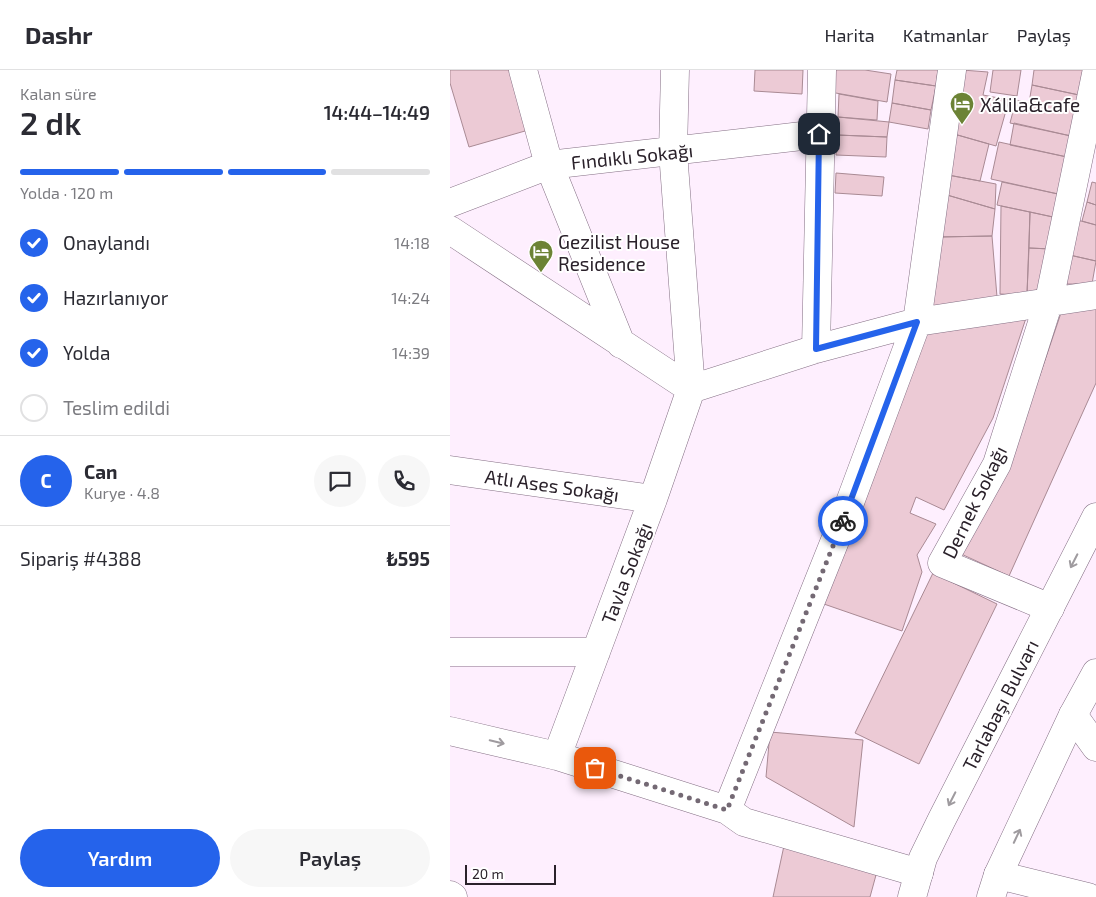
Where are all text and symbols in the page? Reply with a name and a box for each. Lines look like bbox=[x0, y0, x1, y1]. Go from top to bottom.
text: Dashr bbox=[25, 20, 93, 49]
text: Harita bbox=[824, 24, 875, 46]
text: Katmanlar bbox=[903, 24, 989, 46]
text: Paylaş bbox=[1017, 24, 1071, 46]
text: Kalan süre bbox=[20, 84, 97, 103]
hotel icon: Xálila&cafe bbox=[949, 91, 975, 125]
place label: Xálila&cafe bbox=[980, 93, 1080, 116]
text: 14:44–14:49 bbox=[324, 101, 430, 124]
text: 2 dk bbox=[20, 103, 81, 141]
pin bbox=[798, 113, 840, 155]
icon: home bbox=[805, 120, 833, 148]
street label: Fındıklı Sokağı bbox=[570, 138, 694, 174]
text: Yolda · 120 m bbox=[20, 183, 113, 202]
icon: check bbox=[20, 229, 48, 257]
place label: Gezilist House Residence bbox=[558, 230, 680, 275]
text: Onaylandı bbox=[63, 231, 150, 254]
text: 14:18 bbox=[394, 233, 430, 252]
hotel icon: Gezilist House Residence bbox=[528, 239, 554, 273]
icon: check bbox=[20, 284, 48, 312]
text: Hazırlanıyor bbox=[63, 286, 168, 309]
text: 14:24 bbox=[391, 288, 430, 307]
icon: check bbox=[20, 339, 48, 367]
text: Yolda bbox=[63, 341, 110, 364]
text: 14:39 bbox=[392, 343, 430, 362]
text: Teslim edildi bbox=[63, 396, 170, 419]
street label: Dernek Sokağı bbox=[937, 442, 1011, 562]
button: chat bbox=[314, 455, 366, 507]
button: phone bbox=[378, 455, 430, 507]
text: Can bbox=[84, 460, 117, 483]
street label: Atlı Ases Sokağı bbox=[483, 464, 621, 506]
text: C bbox=[40, 469, 52, 492]
text: Kurye · 4.8 bbox=[84, 483, 160, 502]
courier bbox=[818, 496, 868, 546]
icon: bike bbox=[829, 507, 857, 535]
street label: Tavla Sokağı bbox=[596, 519, 656, 627]
text: Sipariş #4388 bbox=[20, 547, 141, 570]
text: ₺595 bbox=[386, 547, 430, 570]
one-way arrow bbox=[1069, 553, 1079, 568]
street label: Tarlabaşı Bulvarı bbox=[957, 636, 1044, 775]
one-way arrow bbox=[489, 738, 505, 747]
pin bbox=[574, 747, 616, 789]
icon: bag bbox=[581, 754, 609, 782]
one-way arrow bbox=[947, 791, 956, 806]
button: Yardım bbox=[20, 829, 220, 887]
button: Paylaş bbox=[230, 829, 430, 887]
one-way arrow bbox=[1012, 829, 1022, 844]
scale bar bbox=[465, 862, 556, 885]
text: 20 m bbox=[472, 865, 504, 882]

